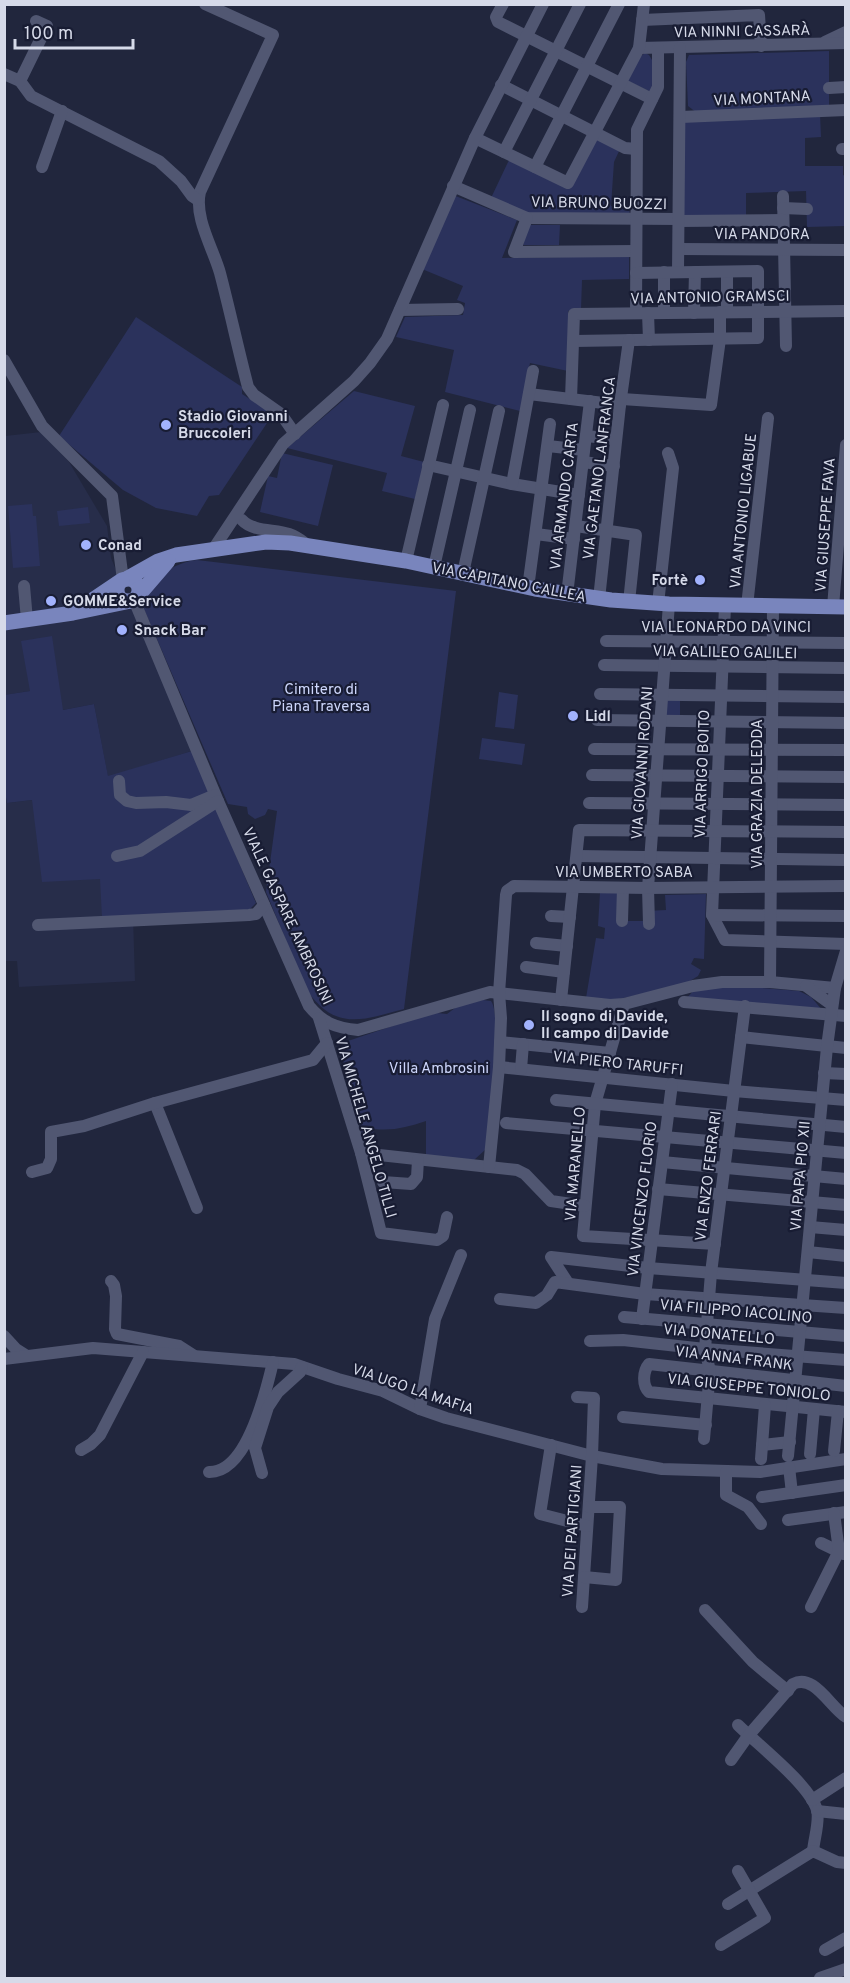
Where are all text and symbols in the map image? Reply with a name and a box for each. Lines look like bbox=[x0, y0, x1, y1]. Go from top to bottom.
scale bar bbox=[15, 12, 134, 50]
street label: VIA NINNI CASSARÀ bbox=[673, 21, 811, 43]
text: 100 m bbox=[24, 23, 73, 46]
street label: VIA MONTANA bbox=[713, 87, 811, 112]
street label: VIA BRUNO BUOZZI bbox=[531, 194, 667, 215]
street label: VIA PANDORA bbox=[714, 226, 810, 245]
street label: VIA ANTONIO GRAMSCI bbox=[630, 288, 790, 309]
street label: VIA GAETANO LANFRANCA bbox=[580, 375, 621, 561]
place label: Stadio Giovanni Bruccoleri bbox=[178, 408, 288, 444]
marker: Stadio Giovanni Bruccoleri bbox=[159, 418, 173, 432]
street label: VIA ARMANDO CARTA bbox=[547, 421, 584, 571]
street label: VIA ANTONIO LIGABUE bbox=[727, 432, 762, 590]
street label: VIA GIUSEPPE FAVA bbox=[812, 457, 841, 593]
place label: Conad bbox=[98, 537, 142, 556]
marker: Conad bbox=[79, 538, 93, 552]
street label: VIA CAPITANO CALLEA bbox=[430, 559, 588, 608]
place label: Fortè bbox=[652, 572, 688, 591]
marker: Fortè bbox=[693, 573, 707, 587]
place label: GOMME&Service bbox=[63, 593, 181, 612]
marker: GOMME&Service bbox=[44, 594, 58, 608]
street label: VIA LEONARDO DA VINCI bbox=[641, 619, 811, 638]
place label: Snack Bar bbox=[134, 622, 207, 641]
marker: Snack Bar bbox=[115, 623, 129, 637]
street label: VIA GALILEO GALILEI bbox=[652, 643, 798, 664]
park label: Cimitero di Piana Traversa bbox=[272, 681, 370, 717]
street label: VIA GIOVANNI RODANI bbox=[629, 686, 658, 841]
place label: Lidl bbox=[585, 708, 611, 727]
marker: Lidl bbox=[566, 709, 580, 723]
street label: VIA ARRIGO BOITO bbox=[692, 709, 715, 839]
street label: VIA GRAZIA DELEDDA bbox=[749, 719, 768, 869]
street label: VIALE GASPARE AMBROSINI bbox=[237, 825, 336, 1008]
street label: VIA UMBERTO SABA bbox=[555, 864, 693, 883]
place label: Il sogno di Davide, Il campo di Davide bbox=[541, 1008, 669, 1044]
marker: Il sogno di Davide, Il campo di Davide bbox=[522, 1018, 536, 1032]
street label: VIA MICHELE ANGELO TILLI bbox=[329, 1034, 400, 1220]
street label: VIA PIERO TARUFFI bbox=[552, 1048, 684, 1081]
park label: Villa Ambrosini bbox=[389, 1060, 489, 1079]
street label: VIA MARANELLO bbox=[562, 1106, 591, 1222]
street label: VIA ENZO FERRARI bbox=[692, 1110, 727, 1242]
street label: VIA VINCENZO FLORIO bbox=[625, 1120, 662, 1278]
street label: VIA PAPA PIO XII bbox=[787, 1120, 816, 1232]
street label: VIA FILIPPO IACOLINO bbox=[659, 1296, 813, 1329]
street label: VIA DONATELLO bbox=[662, 1321, 775, 1350]
street label: VIA ANNA FRANK bbox=[674, 1343, 794, 1376]
street label: VIA UGO LA MAFIA bbox=[349, 1361, 476, 1420]
street label: VIA GIUSEPPE TONIOLO bbox=[666, 1370, 832, 1407]
street label: VIA DEI PARTIGIANI bbox=[559, 1464, 588, 1598]

